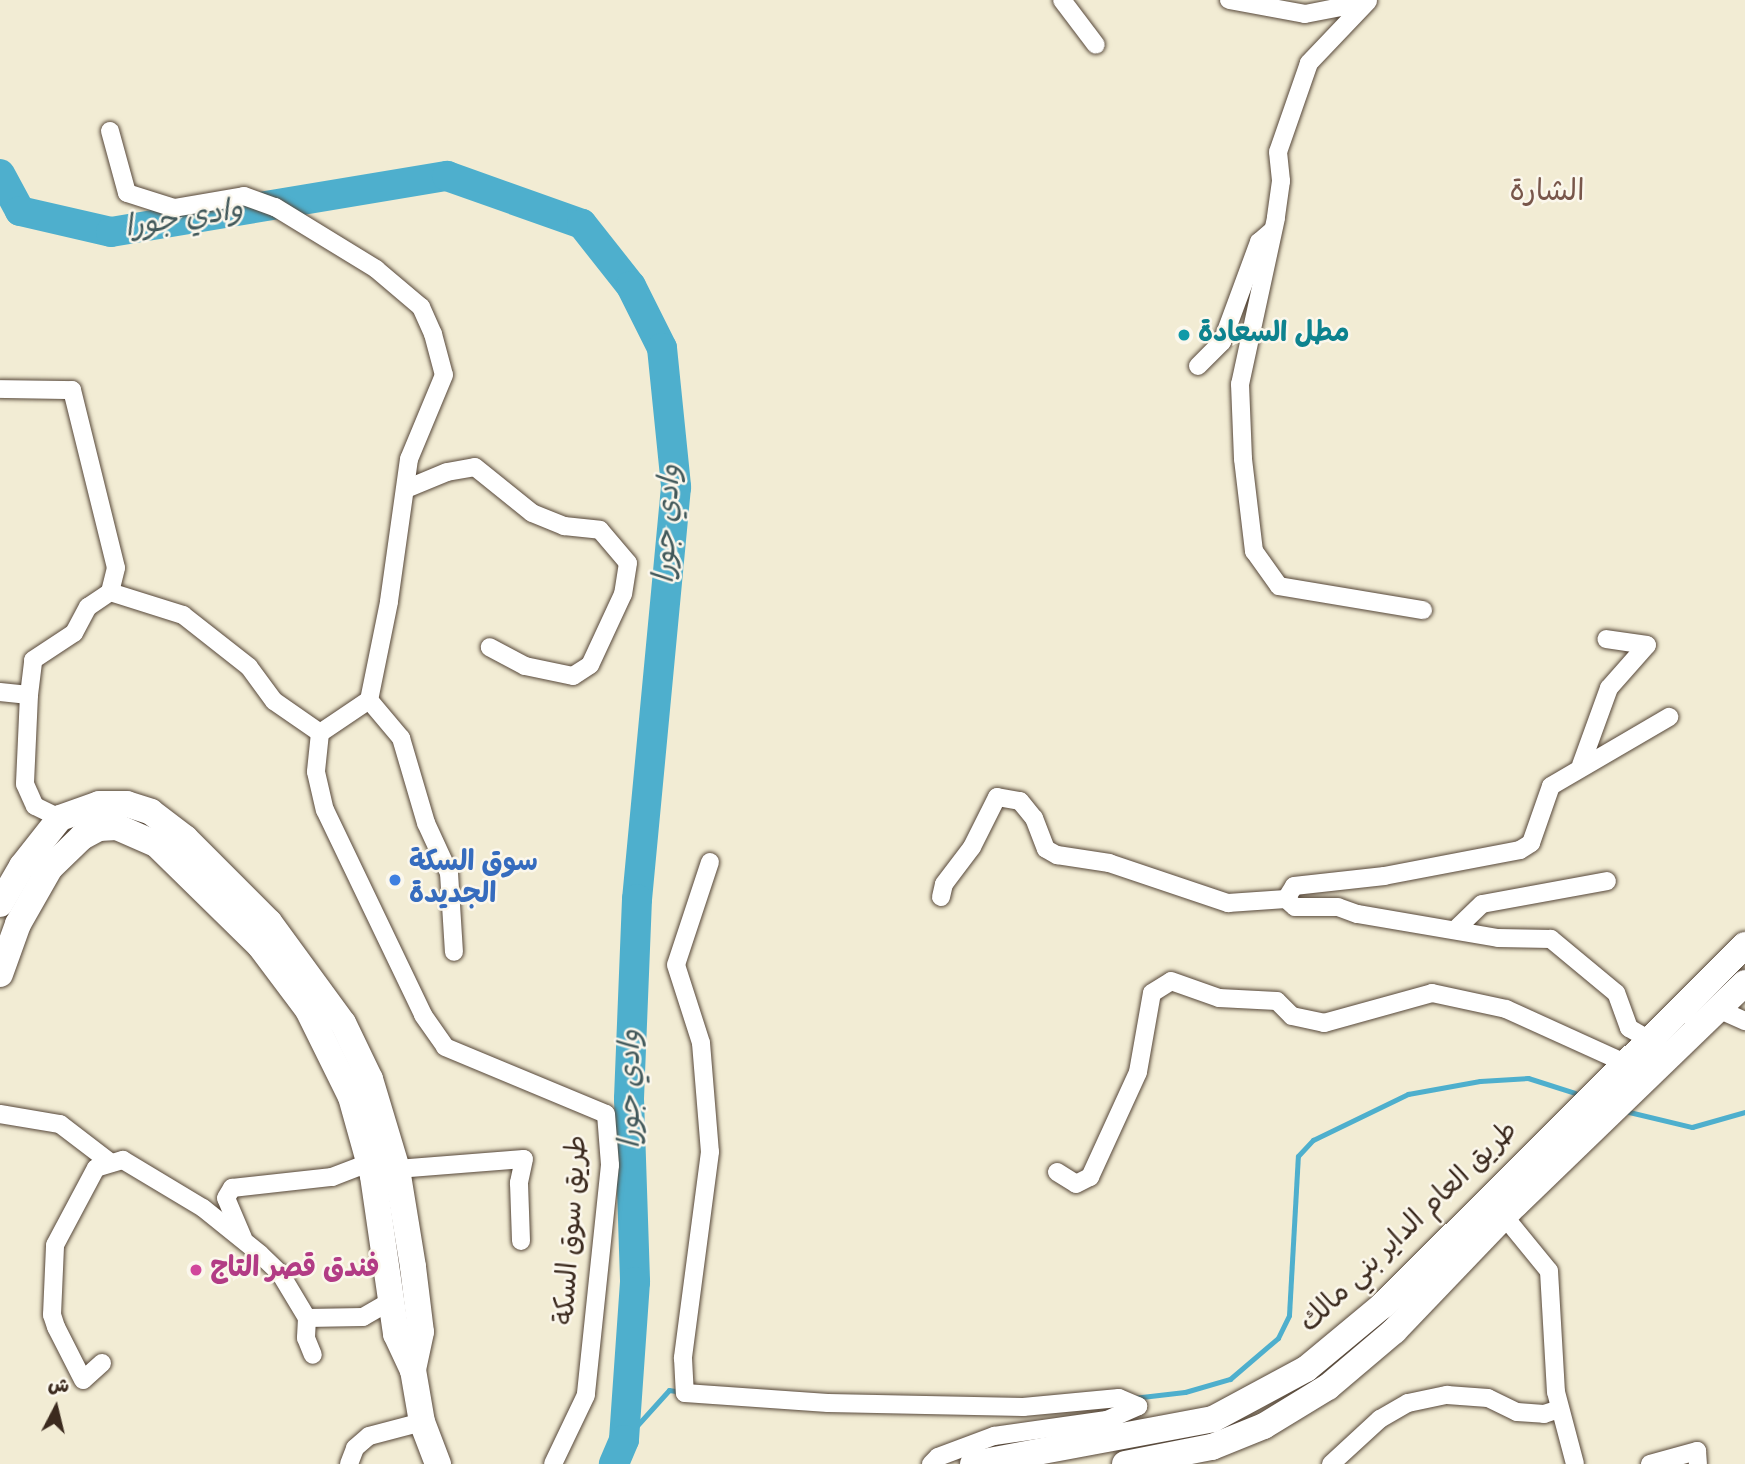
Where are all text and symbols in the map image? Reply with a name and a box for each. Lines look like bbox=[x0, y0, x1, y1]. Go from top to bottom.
district label: الشارة bbox=[1509, 175, 1585, 211]
water label: وادي جورا bbox=[122, 193, 246, 247]
place label: مطل السعادة bbox=[1198, 318, 1349, 352]
marker: مطل السعادة bbox=[1176, 327, 1192, 343]
water label: وادي جورا bbox=[648, 464, 690, 584]
place label: سوق السكة الجديدة bbox=[409, 847, 538, 913]
marker: سوق السكة الجديدة bbox=[387, 872, 403, 888]
water label: وادي جورا bbox=[614, 1030, 650, 1148]
street label: طريق العام الداير بني مالك bbox=[1294, 1115, 1526, 1341]
street label: طريق سوق السكة bbox=[550, 1134, 596, 1326]
place label: فندق قصر التاج bbox=[210, 1253, 380, 1287]
marker: فندق قصر التاج bbox=[188, 1262, 204, 1278]
text: ش bbox=[47, 1372, 71, 1401]
north arrow bbox=[21, 1373, 91, 1443]

